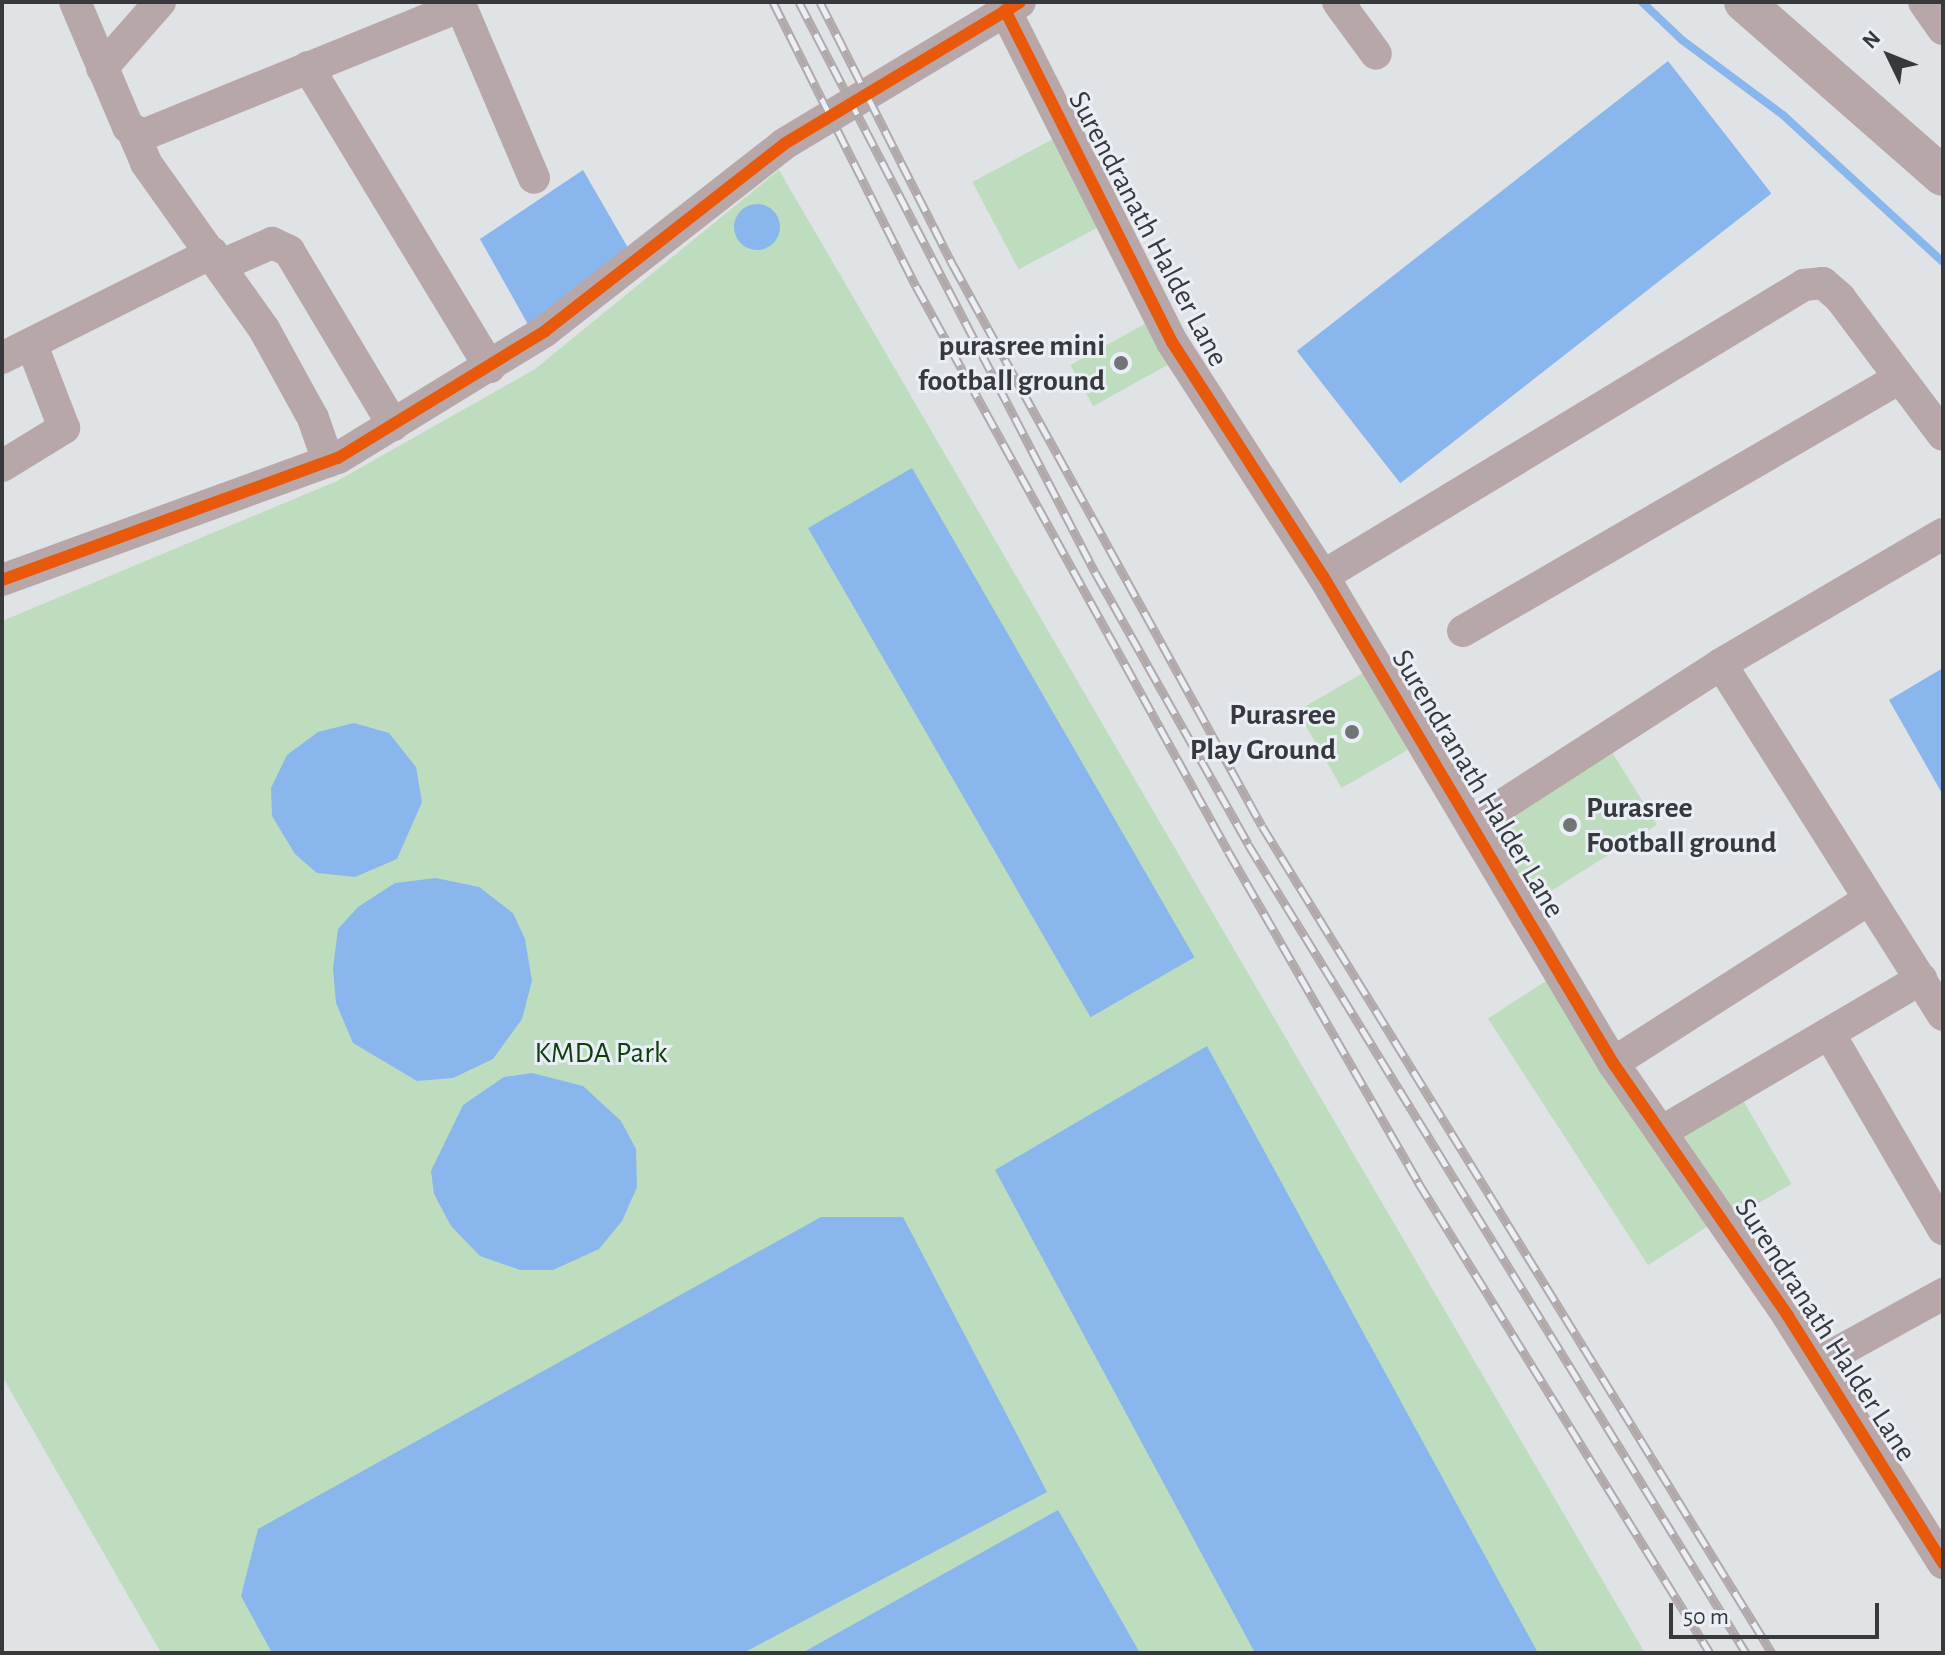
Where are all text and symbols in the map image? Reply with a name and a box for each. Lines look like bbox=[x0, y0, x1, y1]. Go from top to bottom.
north arrow bbox=[1849, 16, 1929, 96]
text: N bbox=[1858, 27, 1885, 53]
street label: Surendranath Halder Lane bbox=[1060, 85, 1236, 373]
place label: purasree mini football ground bbox=[918, 328, 1105, 398]
marker: purasree mini football ground bbox=[1112, 354, 1130, 372]
street label: Surendranath Halder Lane bbox=[1384, 643, 1572, 925]
place label: Purasree Play Ground bbox=[1190, 697, 1336, 768]
marker: Purasree Play Ground bbox=[1343, 723, 1361, 741]
place label: Purasree Football ground bbox=[1586, 790, 1776, 860]
marker: Purasree Football ground bbox=[1561, 816, 1579, 834]
park label: KMDA Park bbox=[534, 1035, 668, 1071]
street label: Surendranath Halder Lane bbox=[1726, 1192, 1924, 1468]
scale bar bbox=[1673, 1587, 1883, 1637]
text: 50 m bbox=[1683, 1605, 1729, 1629]

